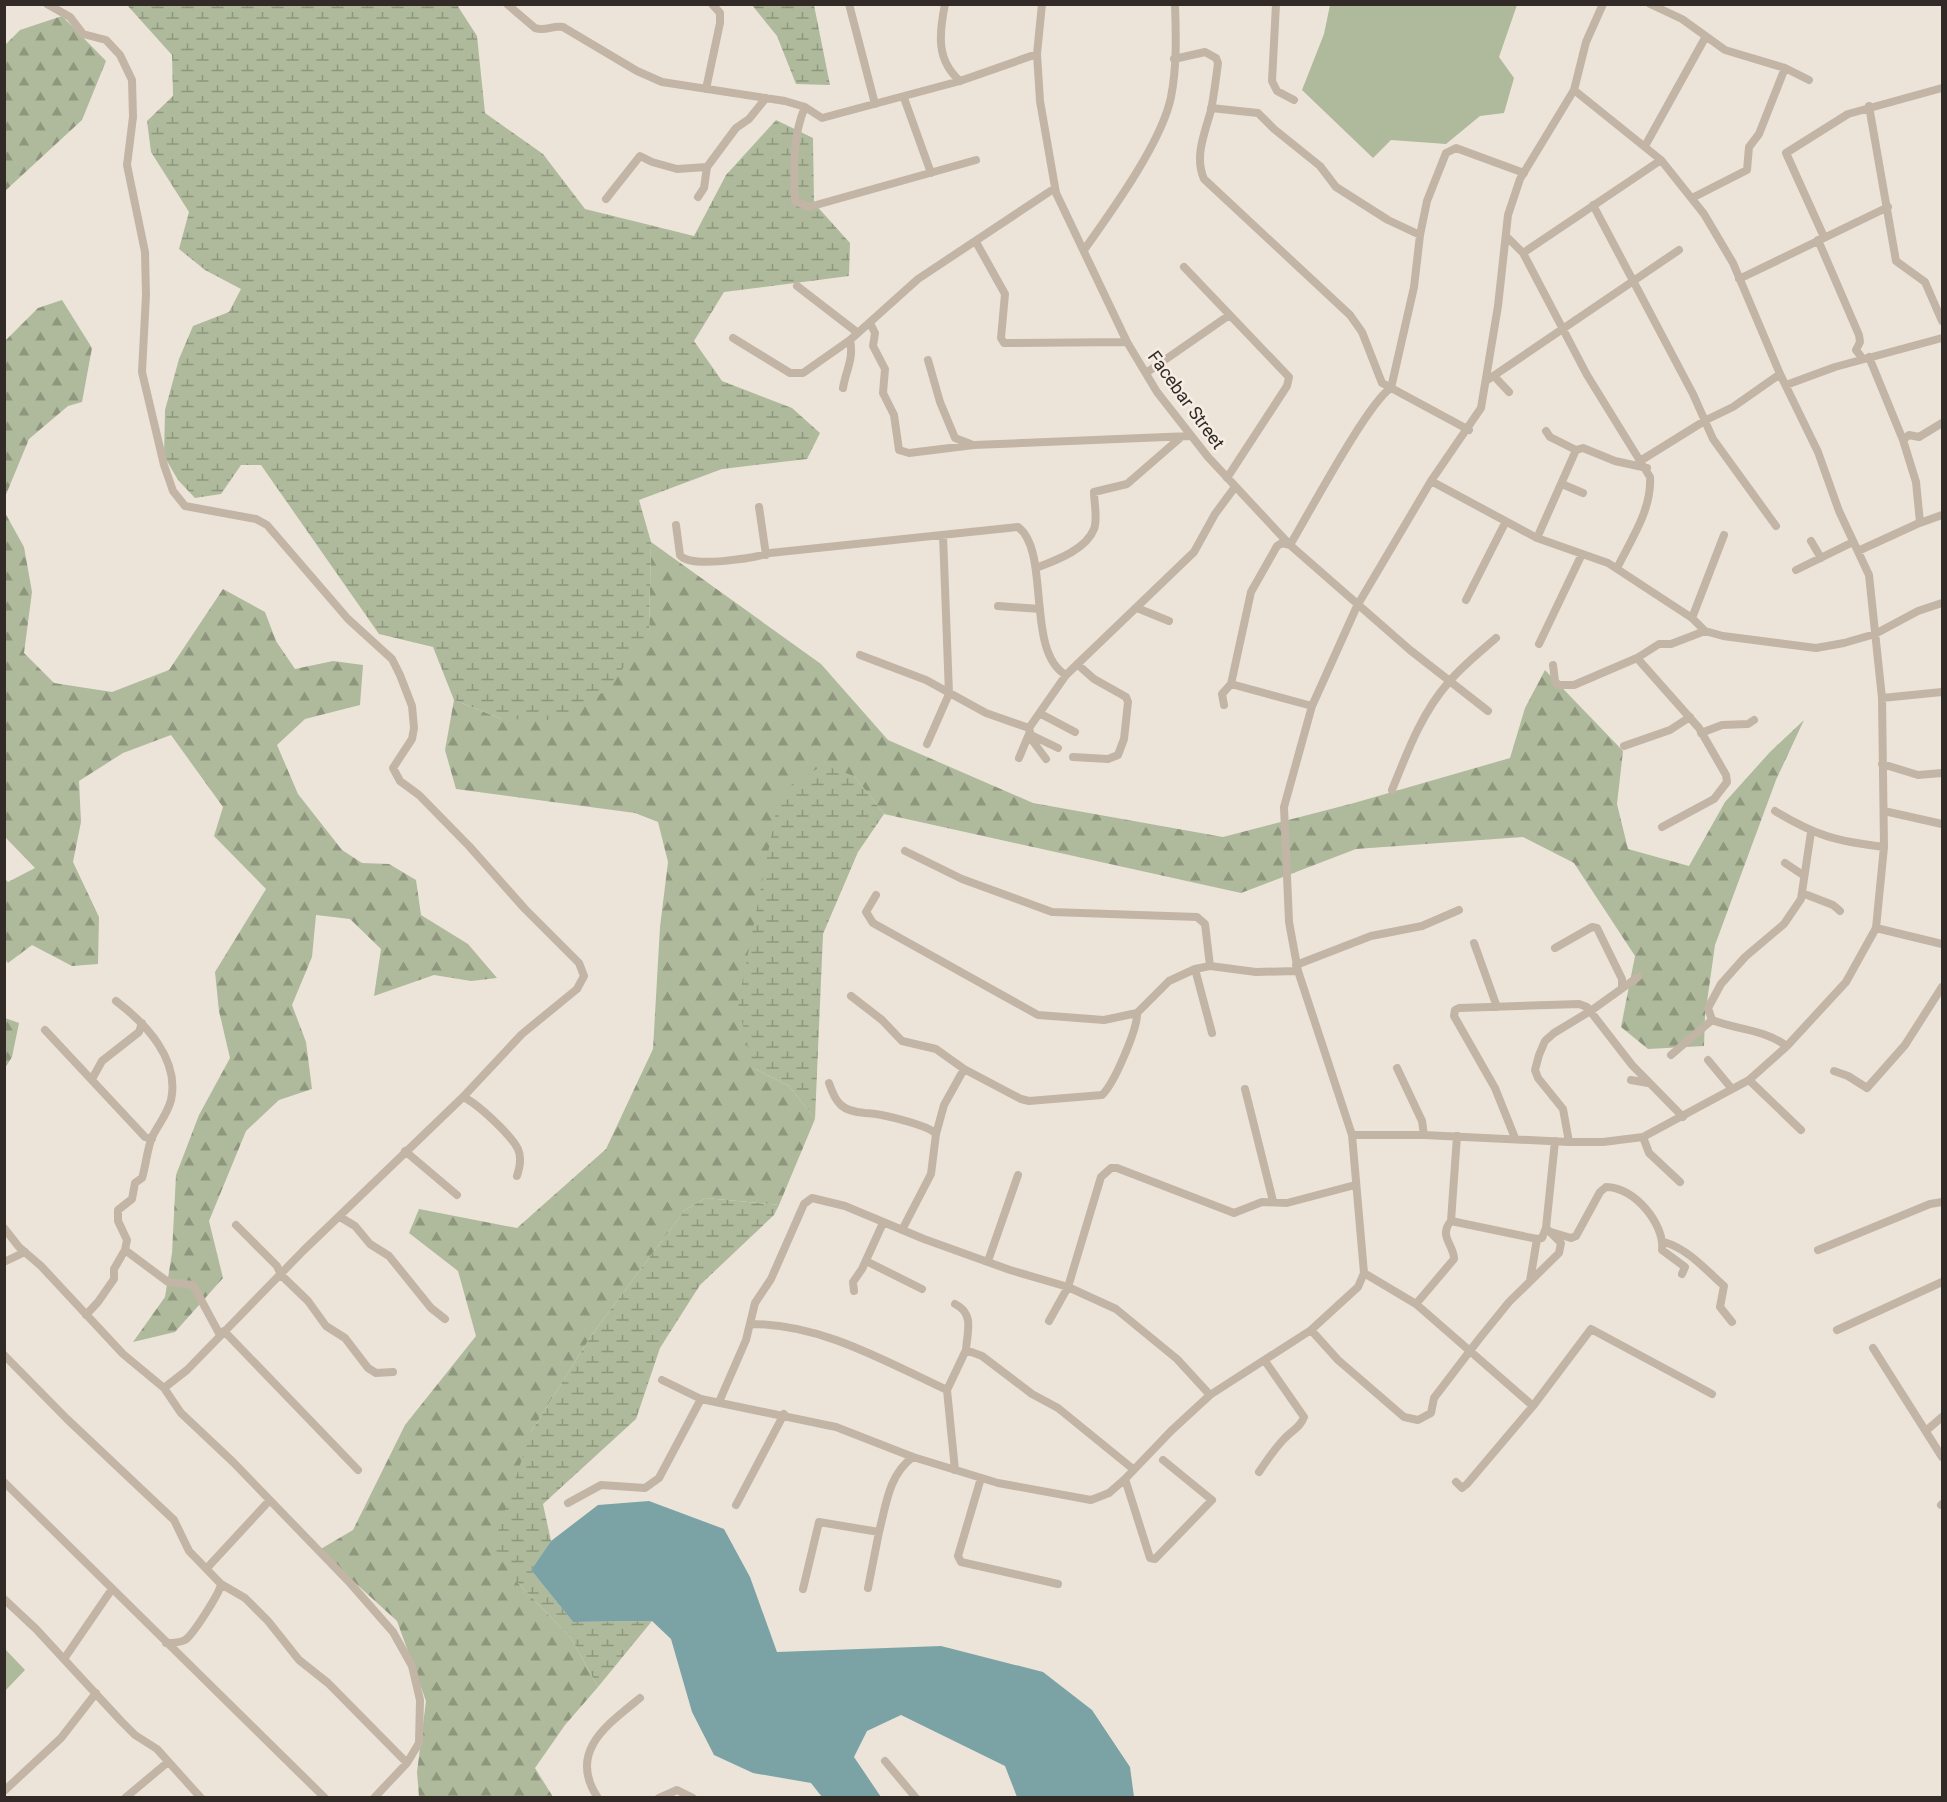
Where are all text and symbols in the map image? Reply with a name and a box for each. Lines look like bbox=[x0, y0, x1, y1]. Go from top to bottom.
street label: Facebar Street bbox=[1144, 346, 1229, 453]

